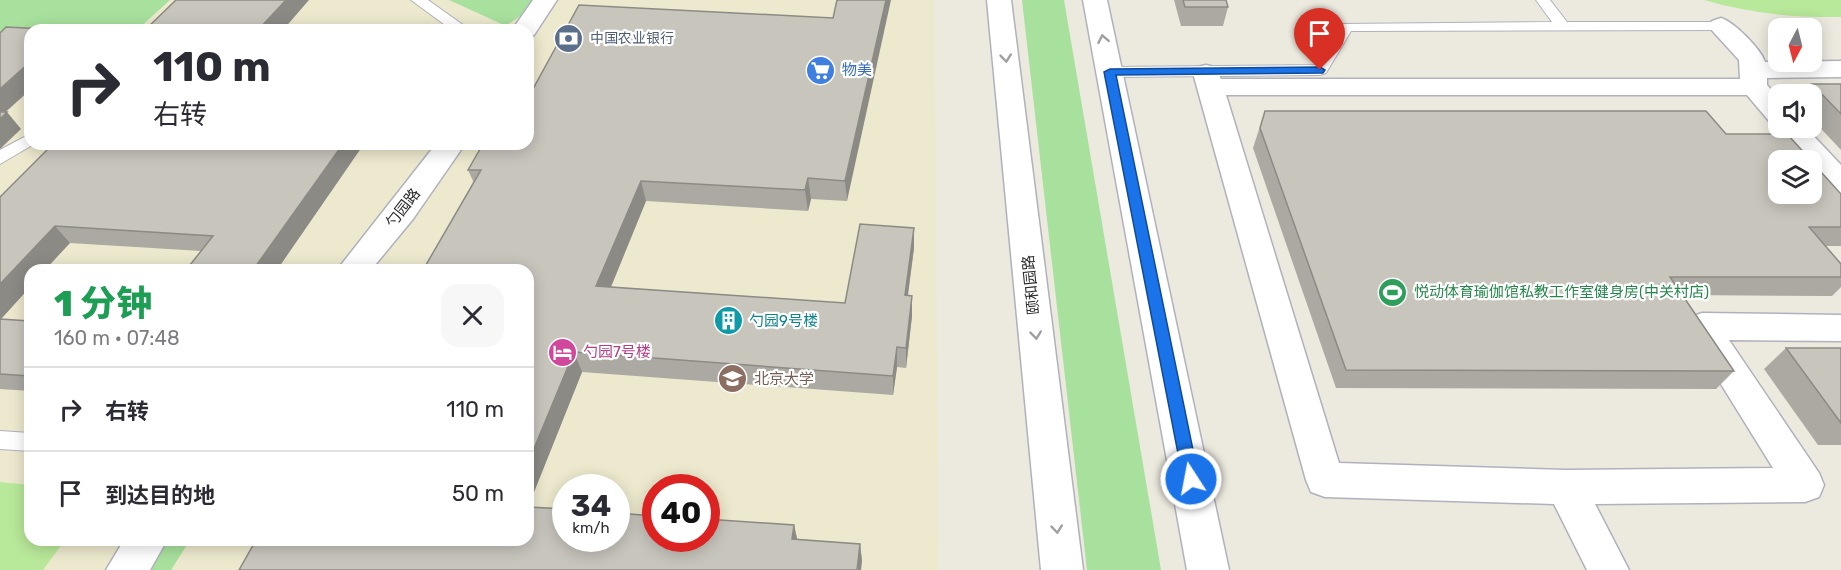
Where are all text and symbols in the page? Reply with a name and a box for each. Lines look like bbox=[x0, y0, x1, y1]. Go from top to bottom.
pin bbox=[1294, 8, 1345, 70]
icon: arrive bbox=[1303, 17, 1336, 50]
north arrow bbox=[1768, 18, 1822, 72]
map controls bbox=[1768, 18, 1822, 204]
bank icon: 中国农业银行 bbox=[553, 22, 585, 54]
place label: 中国农业银行 bbox=[590, 30, 674, 47]
one-way arrow bbox=[1097, 34, 1110, 44]
text: 110 m bbox=[153, 42, 271, 92]
icon: right bbox=[54, 48, 132, 126]
supermarket icon: 物美 bbox=[805, 54, 837, 86]
one-way arrow bbox=[999, 54, 1011, 63]
place label: 物美 bbox=[842, 61, 872, 79]
button: sound bbox=[1768, 84, 1822, 138]
text: 右转 bbox=[153, 99, 207, 131]
button: layers bbox=[1768, 150, 1822, 204]
street label: 勺园路 bbox=[382, 185, 424, 231]
street label: 颐和园路 bbox=[1019, 254, 1043, 316]
sports icon: 悦动体育瑜伽馆私教工作室健身房(中关村店) bbox=[1377, 276, 1409, 308]
text: 1 分钟 bbox=[54, 282, 152, 325]
place label: 悦动体育瑜伽馆私教工作室健身房(中关村店) bbox=[1414, 283, 1709, 301]
button: close bbox=[441, 284, 504, 347]
building icon: 勺园9号楼 bbox=[712, 305, 744, 337]
place label: 勺园9号楼 bbox=[749, 312, 818, 330]
text: 160 m · 07:48 bbox=[54, 326, 180, 350]
one-way arrow bbox=[1029, 331, 1042, 340]
hotel icon: 勺园7号楼 bbox=[546, 336, 578, 368]
place label: 勺园7号楼 bbox=[583, 343, 651, 361]
school or university icon: 北京大学 bbox=[717, 363, 749, 395]
place label: 北京大学 bbox=[754, 370, 814, 388]
icon: right bbox=[54, 393, 87, 426]
text: 110 m bbox=[446, 396, 504, 423]
text: 右转 bbox=[105, 398, 149, 425]
position arrow bbox=[1159, 447, 1223, 511]
speed limit sign: 40 bbox=[642, 474, 720, 552]
icon: arrive bbox=[54, 477, 87, 510]
text: 50 m bbox=[452, 480, 504, 507]
text: 到达目的地 bbox=[105, 482, 215, 509]
text: 34 bbox=[571, 488, 611, 524]
text: km/h bbox=[572, 519, 610, 537]
one-way arrow bbox=[1051, 525, 1063, 534]

